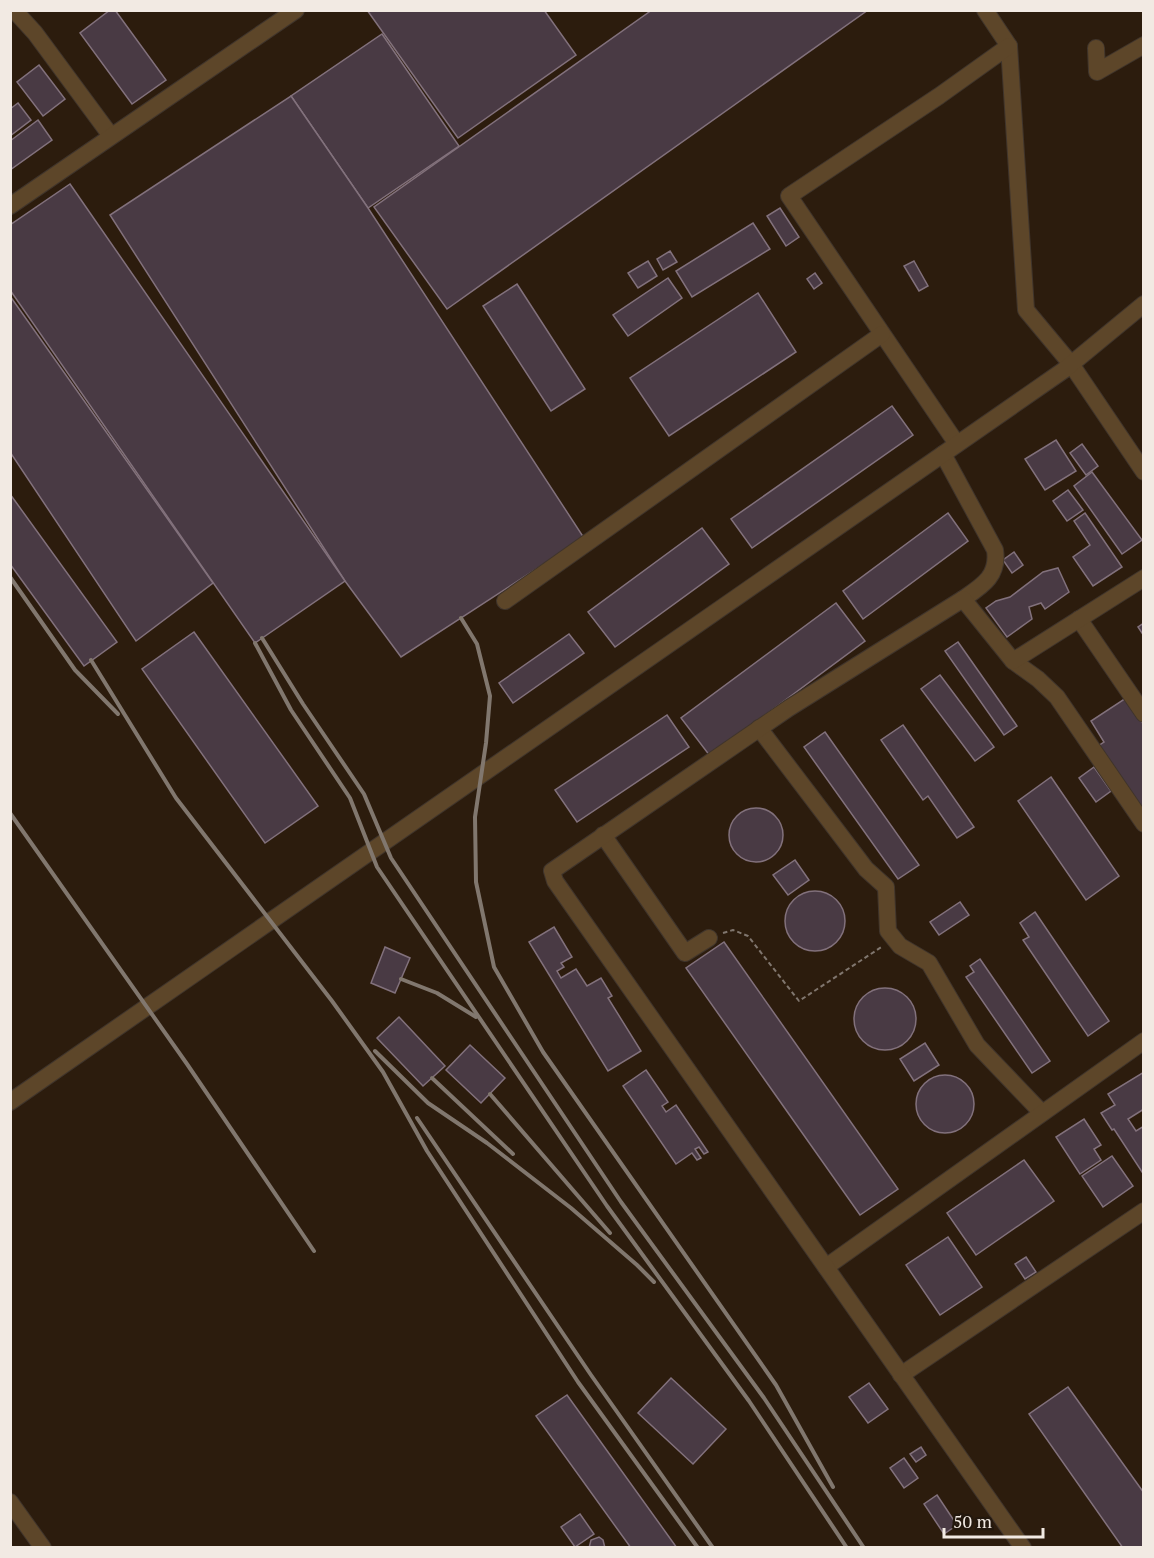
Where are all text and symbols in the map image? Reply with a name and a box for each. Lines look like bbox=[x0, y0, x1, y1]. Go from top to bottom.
scale bar bbox=[944, 1501, 1043, 1539]
text: 50 m bbox=[953, 1509, 993, 1533]

